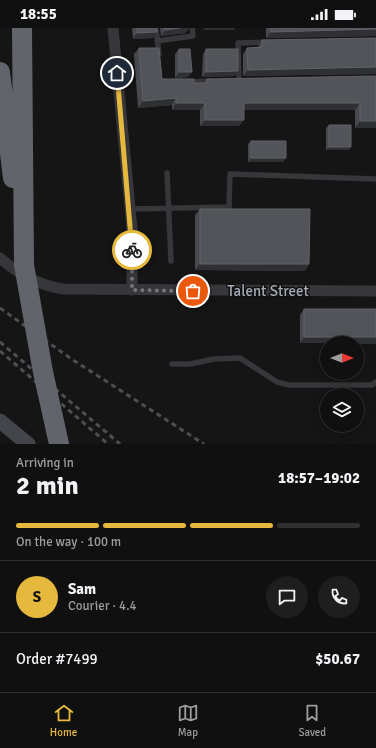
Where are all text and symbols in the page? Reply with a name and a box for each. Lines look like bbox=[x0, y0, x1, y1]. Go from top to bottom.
text: 18:55 bbox=[20, 5, 57, 23]
pin bbox=[100, 56, 134, 90]
icon: home bbox=[106, 62, 128, 84]
courier bbox=[112, 230, 152, 270]
icon: bike bbox=[121, 239, 143, 261]
pin bbox=[176, 274, 210, 308]
icon: bag bbox=[182, 280, 204, 302]
street label: Talent Street bbox=[227, 282, 309, 300]
north arrow bbox=[320, 336, 364, 380]
map controls bbox=[320, 336, 364, 432]
button: layers bbox=[320, 388, 364, 432]
text: Arriving in bbox=[16, 455, 74, 471]
text: 18:57–19:02 bbox=[278, 469, 360, 487]
text: 2 min bbox=[16, 470, 79, 502]
text: On the way · 100 m bbox=[16, 534, 121, 550]
button: chat bbox=[266, 576, 308, 618]
button: phone bbox=[318, 576, 360, 618]
text: Sam bbox=[68, 580, 96, 598]
text: S bbox=[33, 588, 41, 606]
text: Courier · 4.4 bbox=[68, 598, 137, 614]
text: Order #7499 bbox=[16, 650, 98, 668]
text: $50.67 bbox=[315, 650, 360, 668]
tab: Home bbox=[50, 702, 77, 739]
tab: Map bbox=[177, 702, 199, 739]
tab: Saved bbox=[298, 702, 326, 739]

